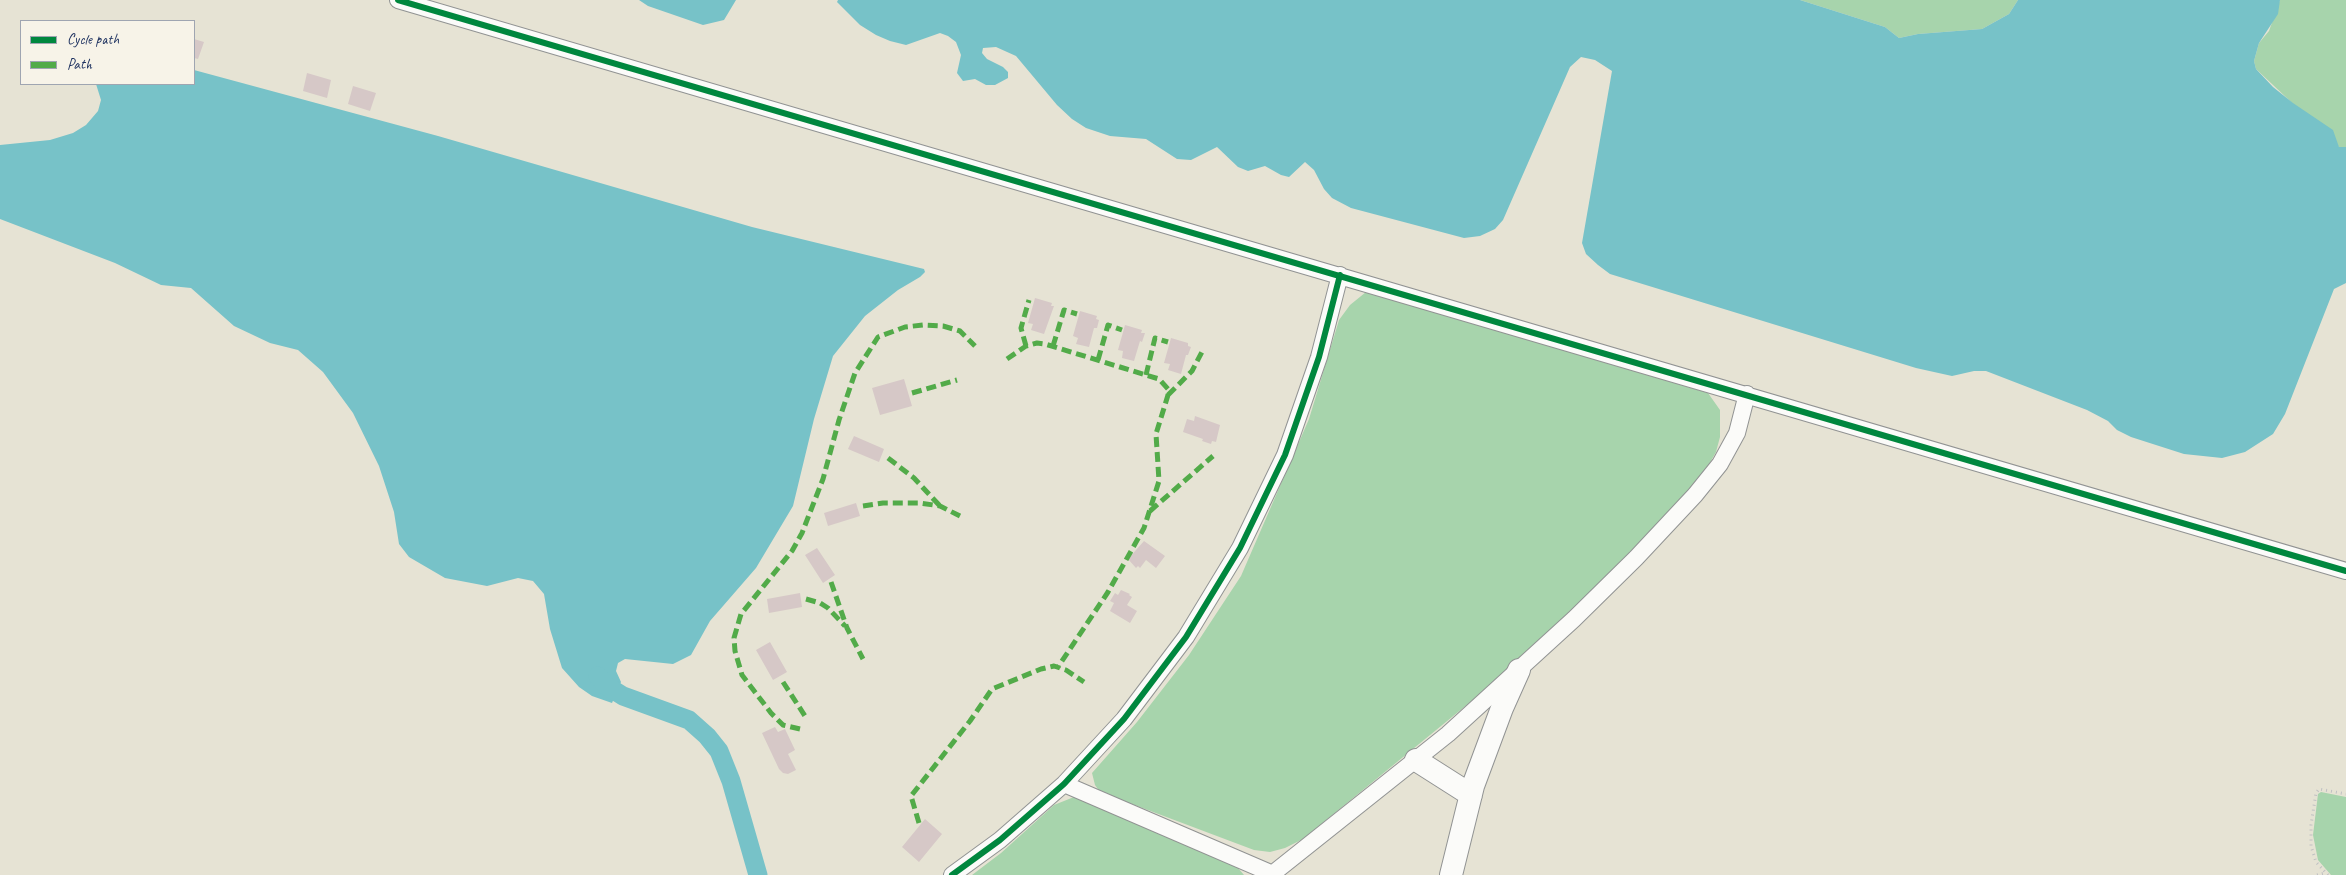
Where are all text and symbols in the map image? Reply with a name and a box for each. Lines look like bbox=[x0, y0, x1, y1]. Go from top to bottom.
legend bbox=[20, 20, 195, 85]
text: Cycle path bbox=[67, 30, 119, 49]
text: Path bbox=[67, 55, 92, 74]

